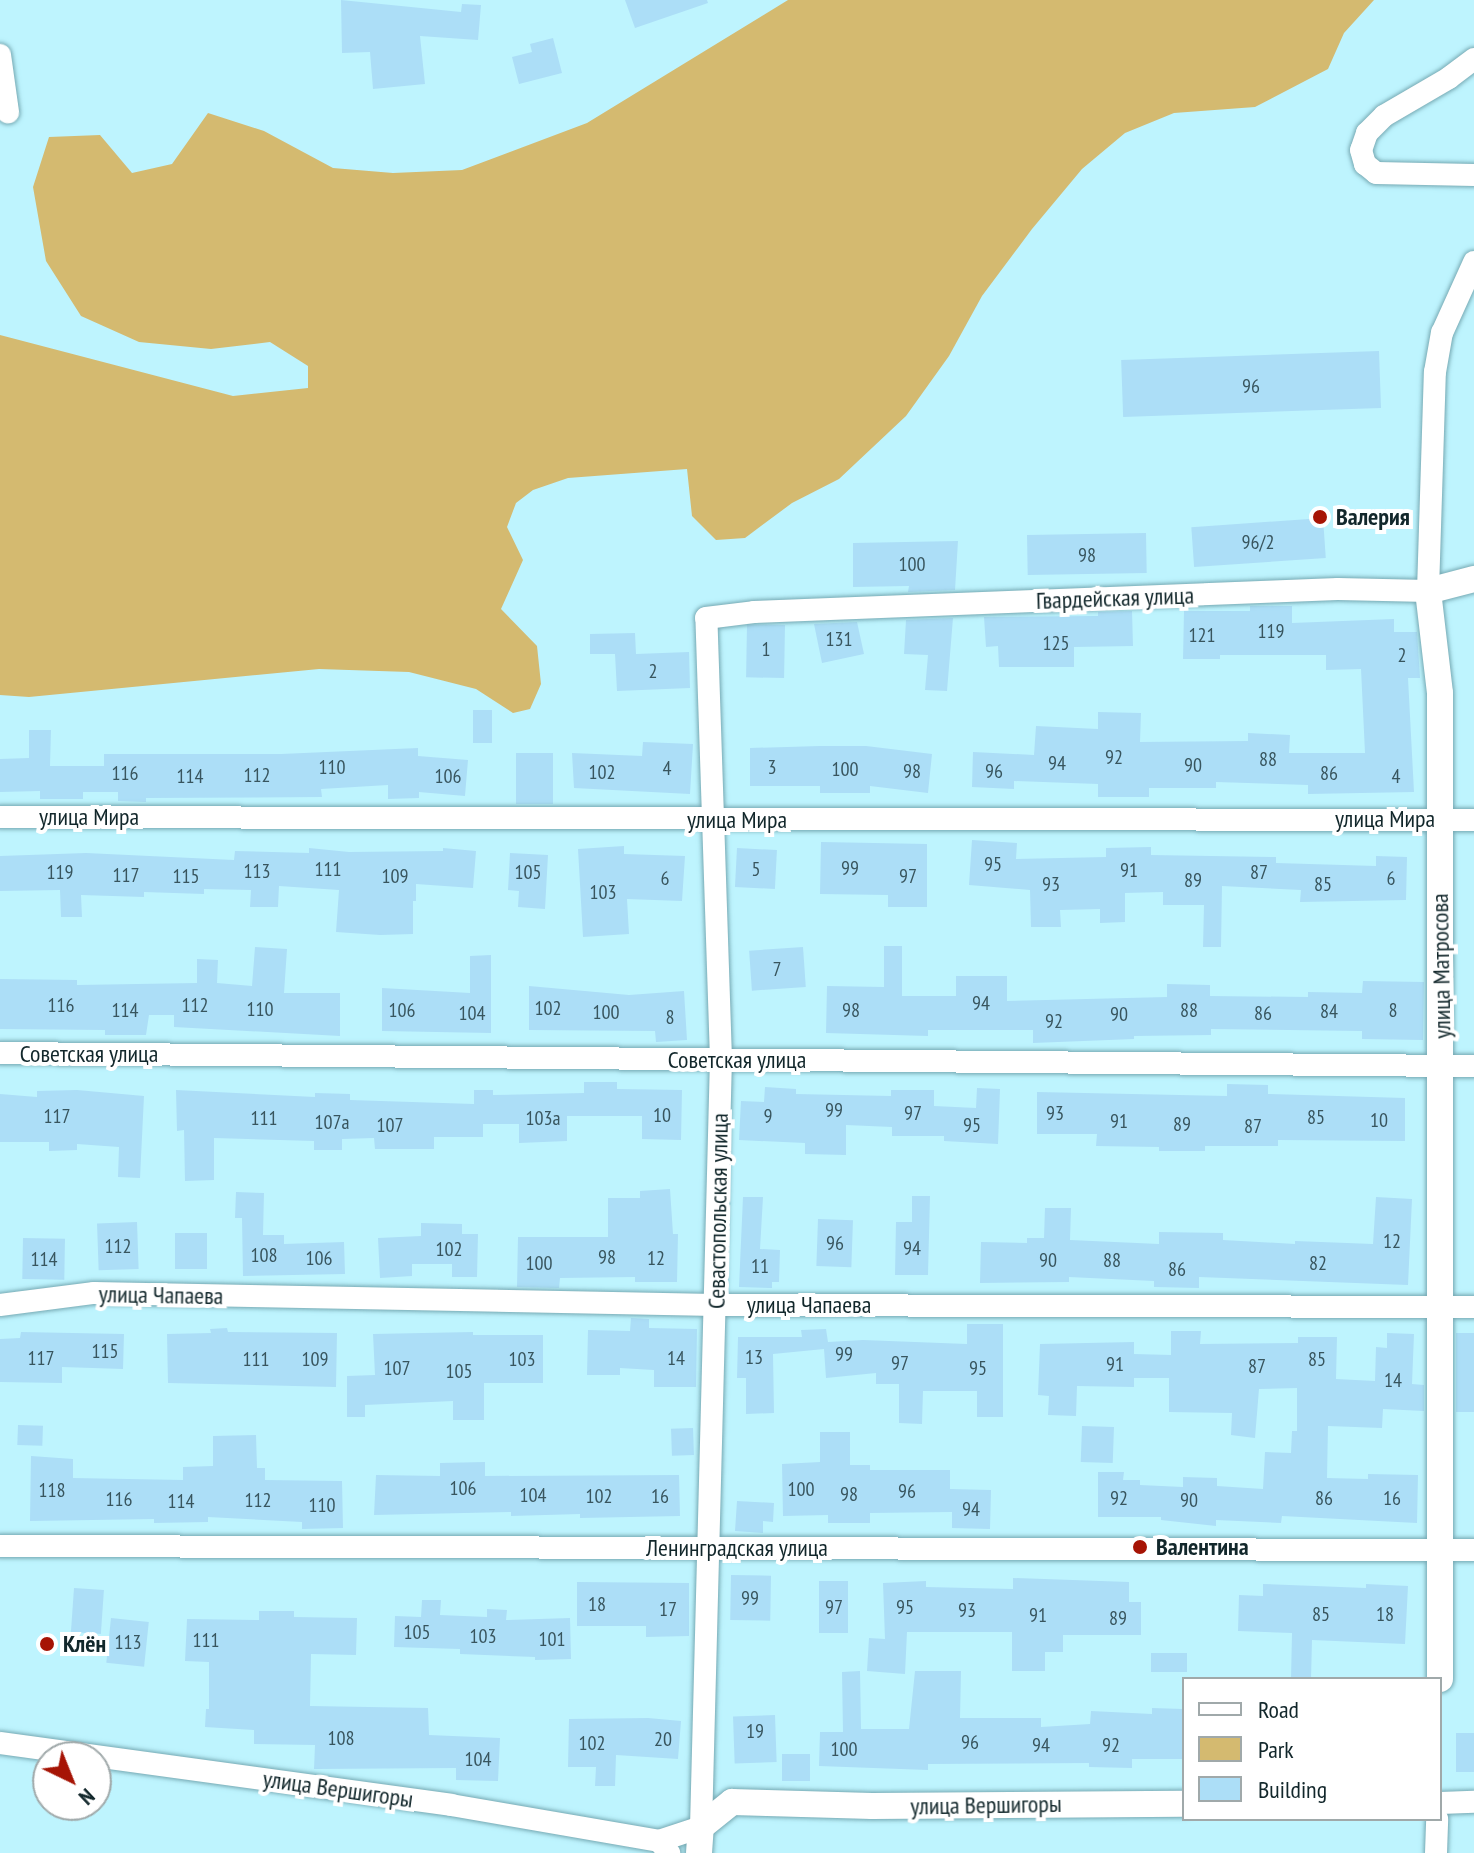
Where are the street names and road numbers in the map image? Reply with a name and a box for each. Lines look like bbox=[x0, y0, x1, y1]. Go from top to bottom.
street label: Гвардейская улица bbox=[1035, 581, 1195, 615]
street label: улица Мира bbox=[39, 803, 139, 831]
street label: улица Мира bbox=[1335, 805, 1435, 833]
street label: улица Мира bbox=[687, 806, 787, 834]
street label: улица Матросова bbox=[1425, 893, 1457, 1039]
street label: Советская улица bbox=[20, 1040, 158, 1068]
street label: Советская улица bbox=[668, 1046, 806, 1074]
street label: Севастопольская улица bbox=[702, 1113, 734, 1309]
street label: улица Чапаева bbox=[98, 1280, 224, 1310]
street label: улица Чапаева bbox=[747, 1291, 871, 1319]
street label: Ленинградская улица bbox=[646, 1534, 828, 1562]
street label: улица Вершигоры bbox=[261, 1764, 415, 1814]
street label: улица Вершигоры bbox=[910, 1789, 1062, 1821]

